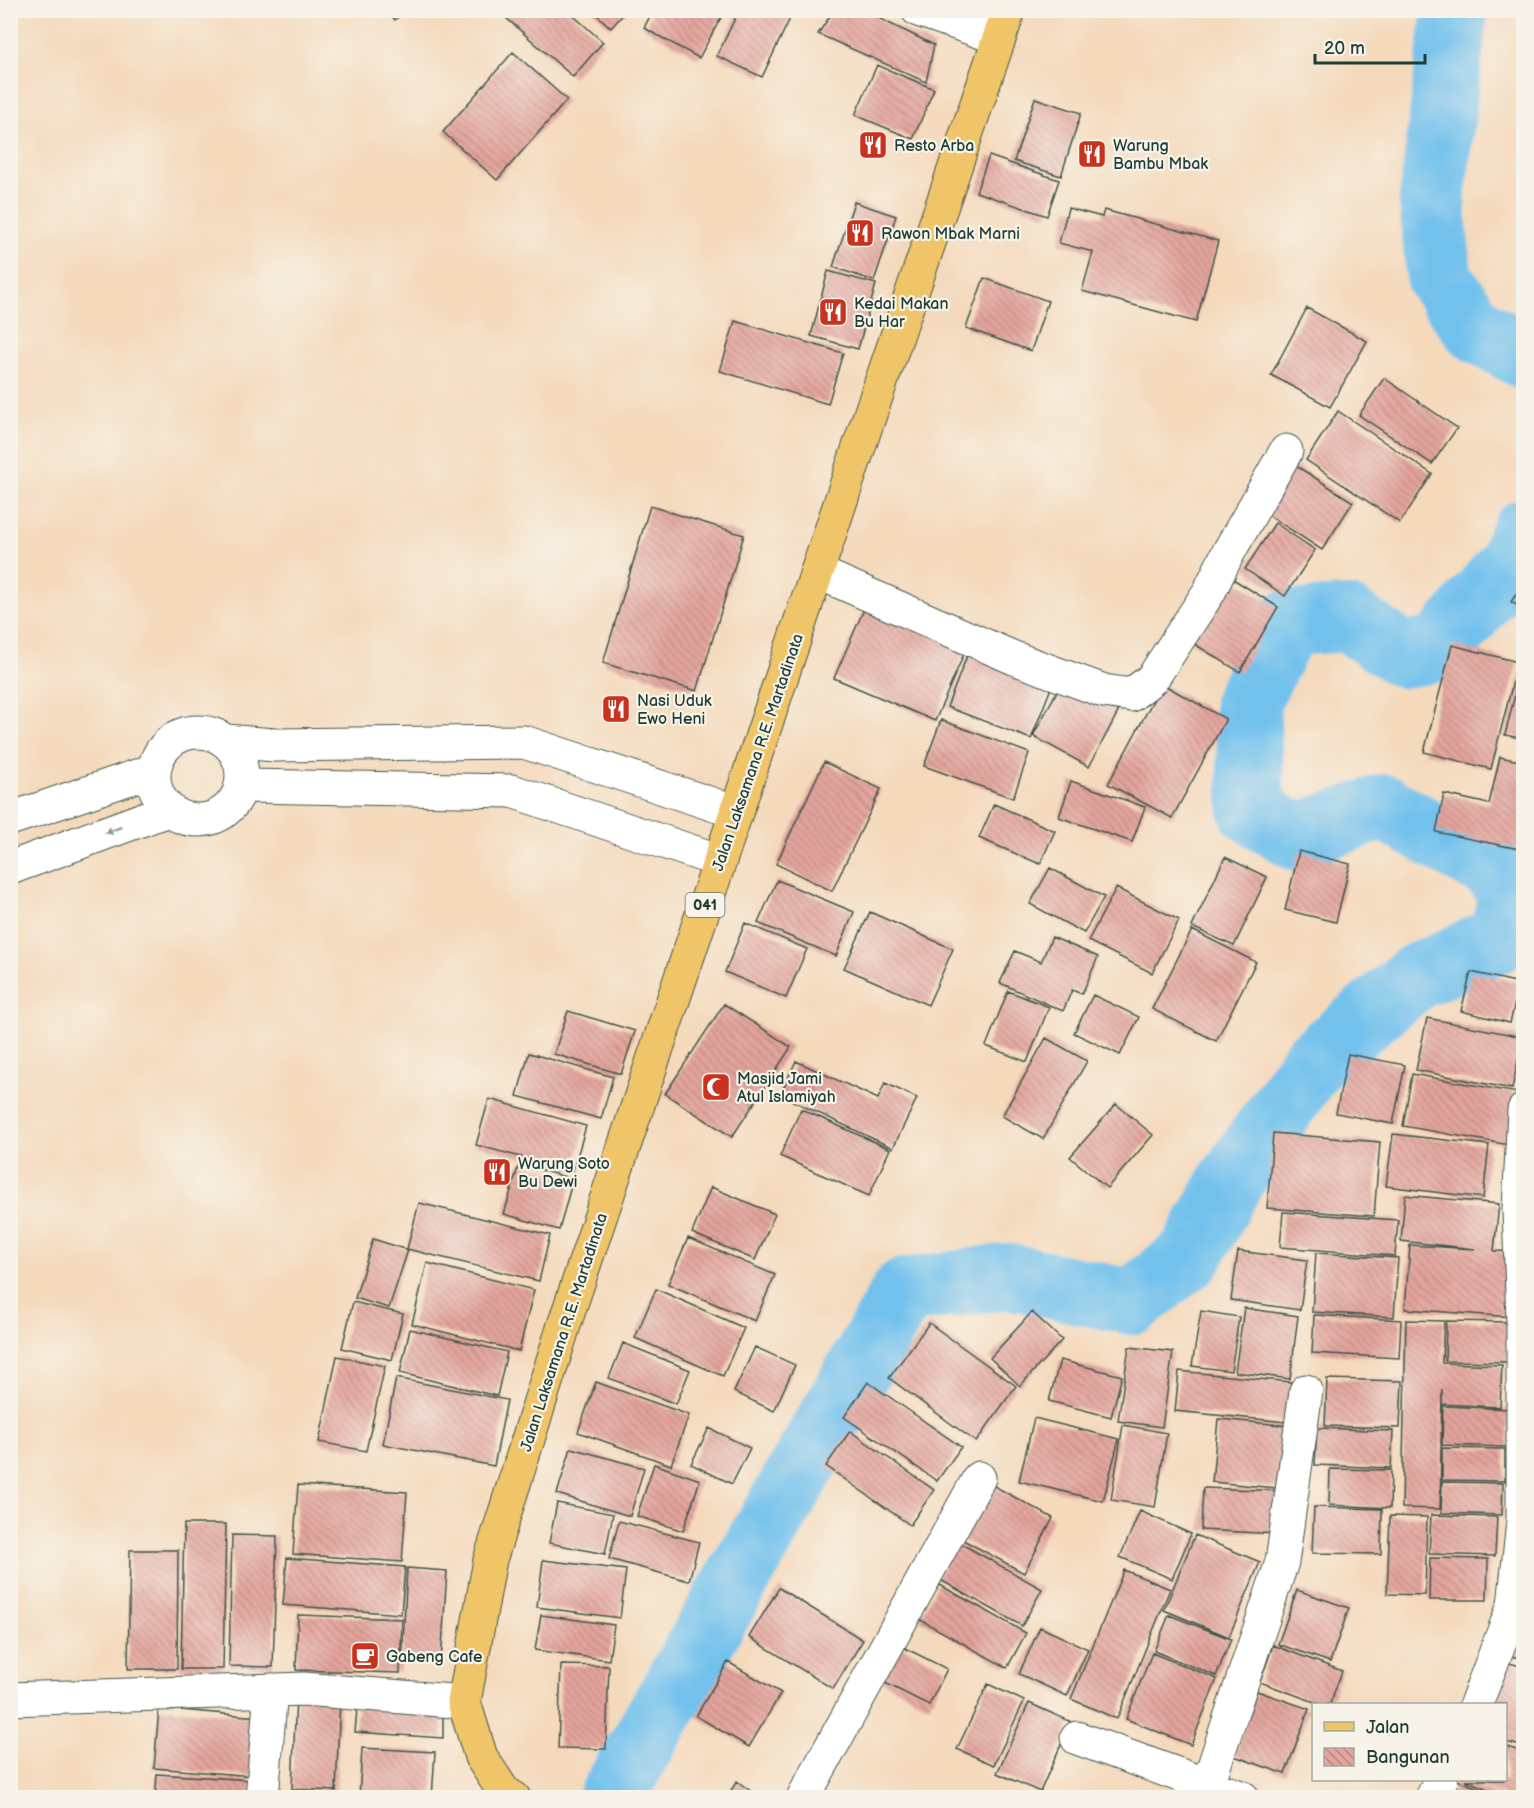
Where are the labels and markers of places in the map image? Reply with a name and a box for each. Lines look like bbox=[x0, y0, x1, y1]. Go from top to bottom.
restaurant icon: Resto Arba bbox=[857, 129, 889, 161]
place label: Resto Arba bbox=[894, 137, 974, 156]
place label: Warung Bambu Mbak bbox=[1113, 137, 1208, 174]
restaurant icon: Warung Bambu Mbak bbox=[1076, 138, 1108, 170]
restaurant icon: Rawon Mbak Marni bbox=[844, 217, 876, 249]
place label: Rawon Mbak Marni bbox=[881, 225, 1020, 244]
place label: Kedai Makan Bu Har bbox=[854, 295, 948, 332]
restaurant icon: Kedai Makan Bu Har bbox=[817, 296, 849, 328]
place label: Nasi Uduk Ewo Heni bbox=[637, 692, 712, 729]
restaurant icon: Nasi Uduk Ewo Heni bbox=[600, 693, 632, 725]
place label: Masjid Jami Atul Islamiyah bbox=[737, 1070, 836, 1107]
mosque icon: Masjid Jami Atul Islamiyah bbox=[700, 1071, 732, 1103]
place label: Warung Soto Bu Dewi bbox=[518, 1155, 610, 1192]
restaurant icon: Warung Soto Bu Dewi bbox=[481, 1156, 513, 1188]
cafe icon: Gabeng Cafe bbox=[349, 1640, 381, 1672]
place label: Gabeng Cafe bbox=[386, 1648, 483, 1667]

